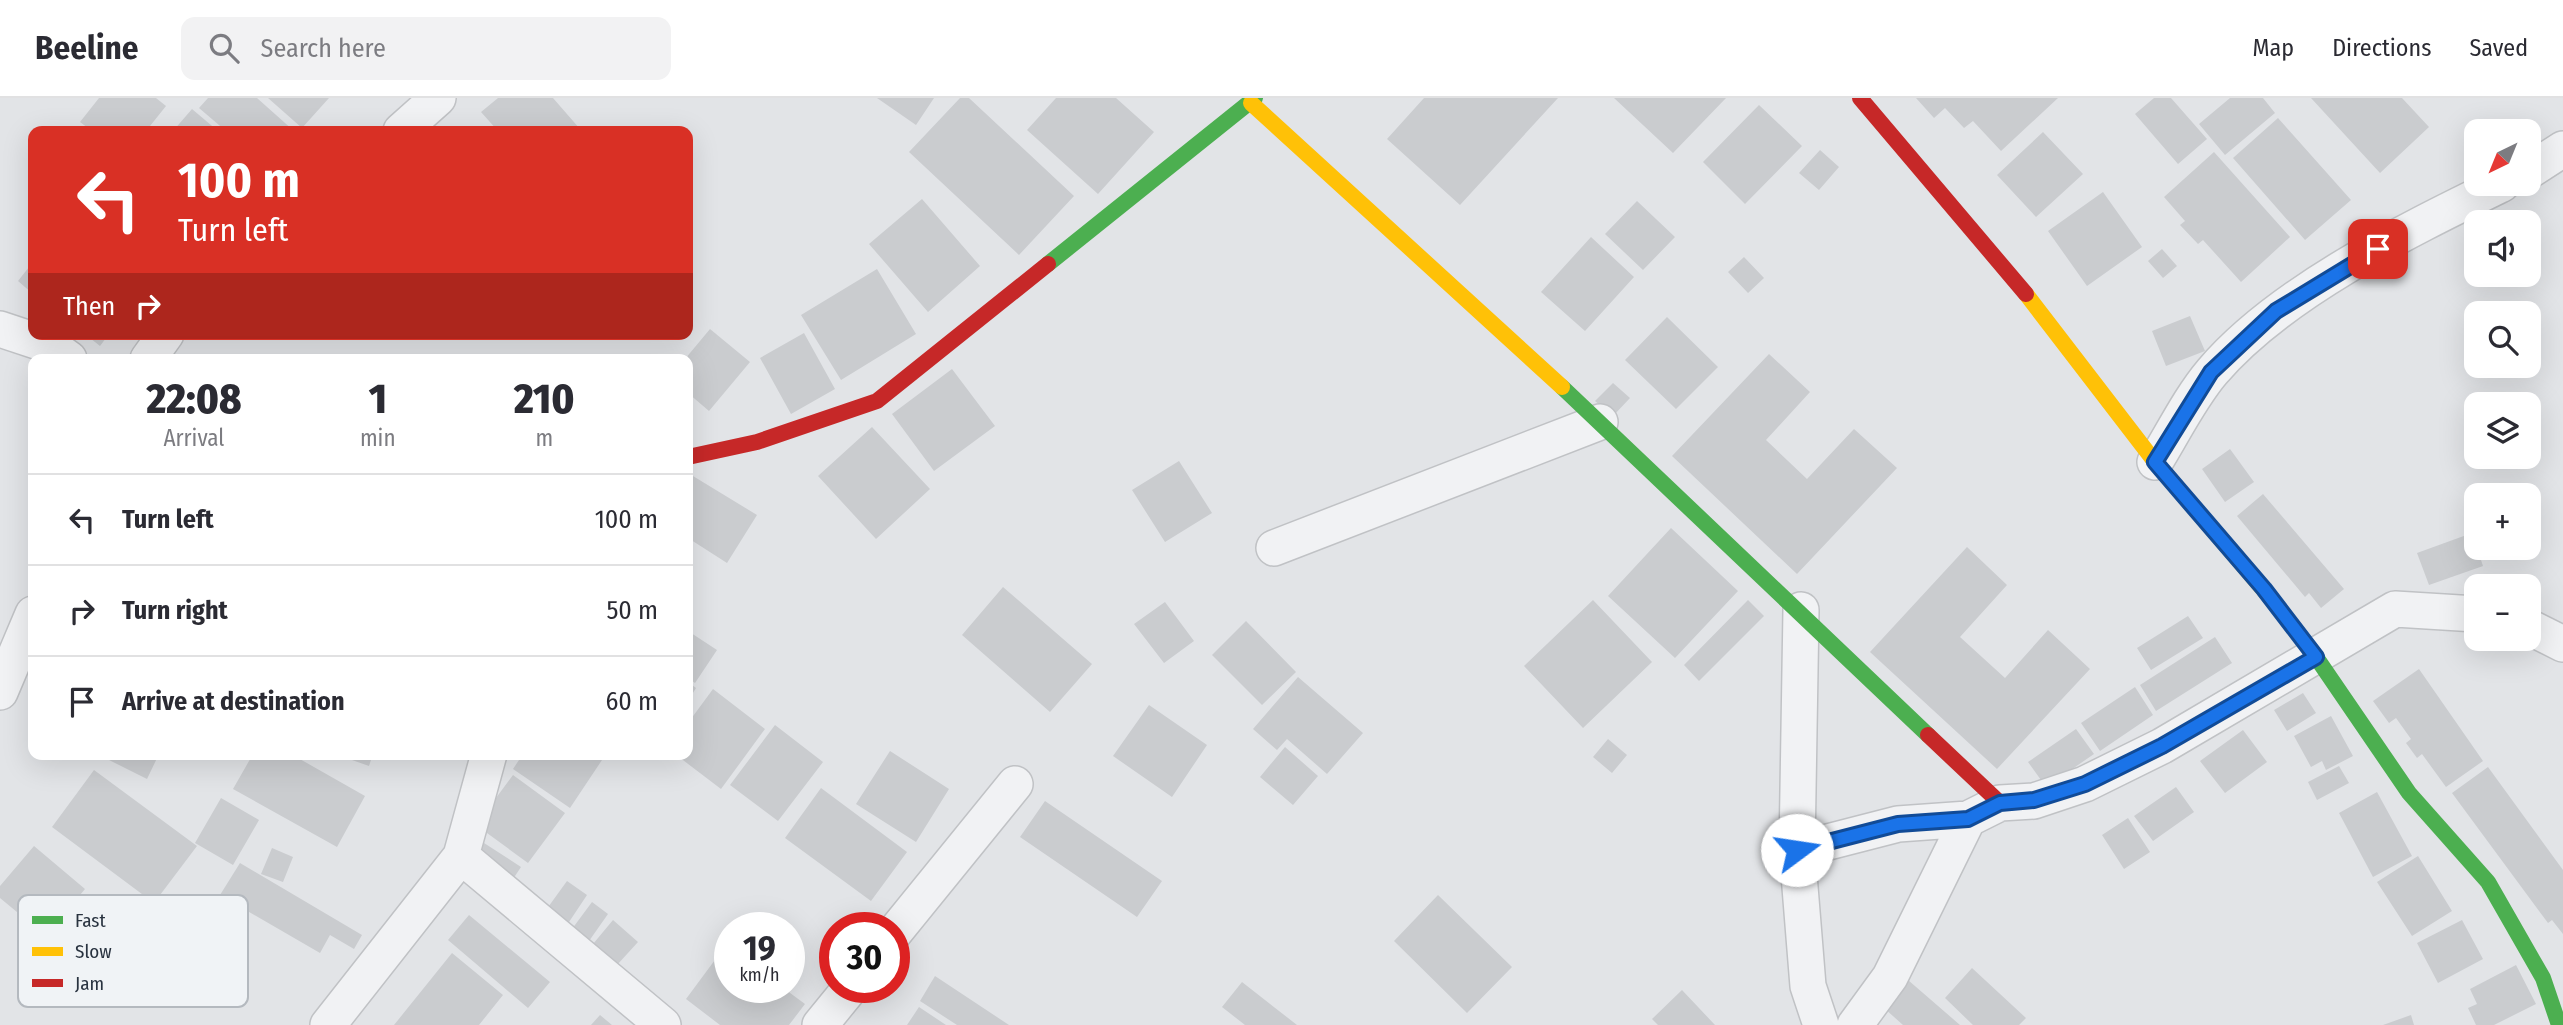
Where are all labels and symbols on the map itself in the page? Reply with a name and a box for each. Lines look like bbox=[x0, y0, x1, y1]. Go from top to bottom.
north arrow bbox=[2464, 119, 2541, 196]
pin bbox=[2348, 219, 2408, 279]
position arrow bbox=[1760, 813, 1834, 887]
legend bbox=[18, 895, 248, 1007]
text: Fast bbox=[75, 909, 106, 932]
speed limit sign: 30 bbox=[819, 912, 910, 1003]
text: Slow bbox=[75, 940, 112, 963]
text: Jam bbox=[75, 972, 104, 995]

